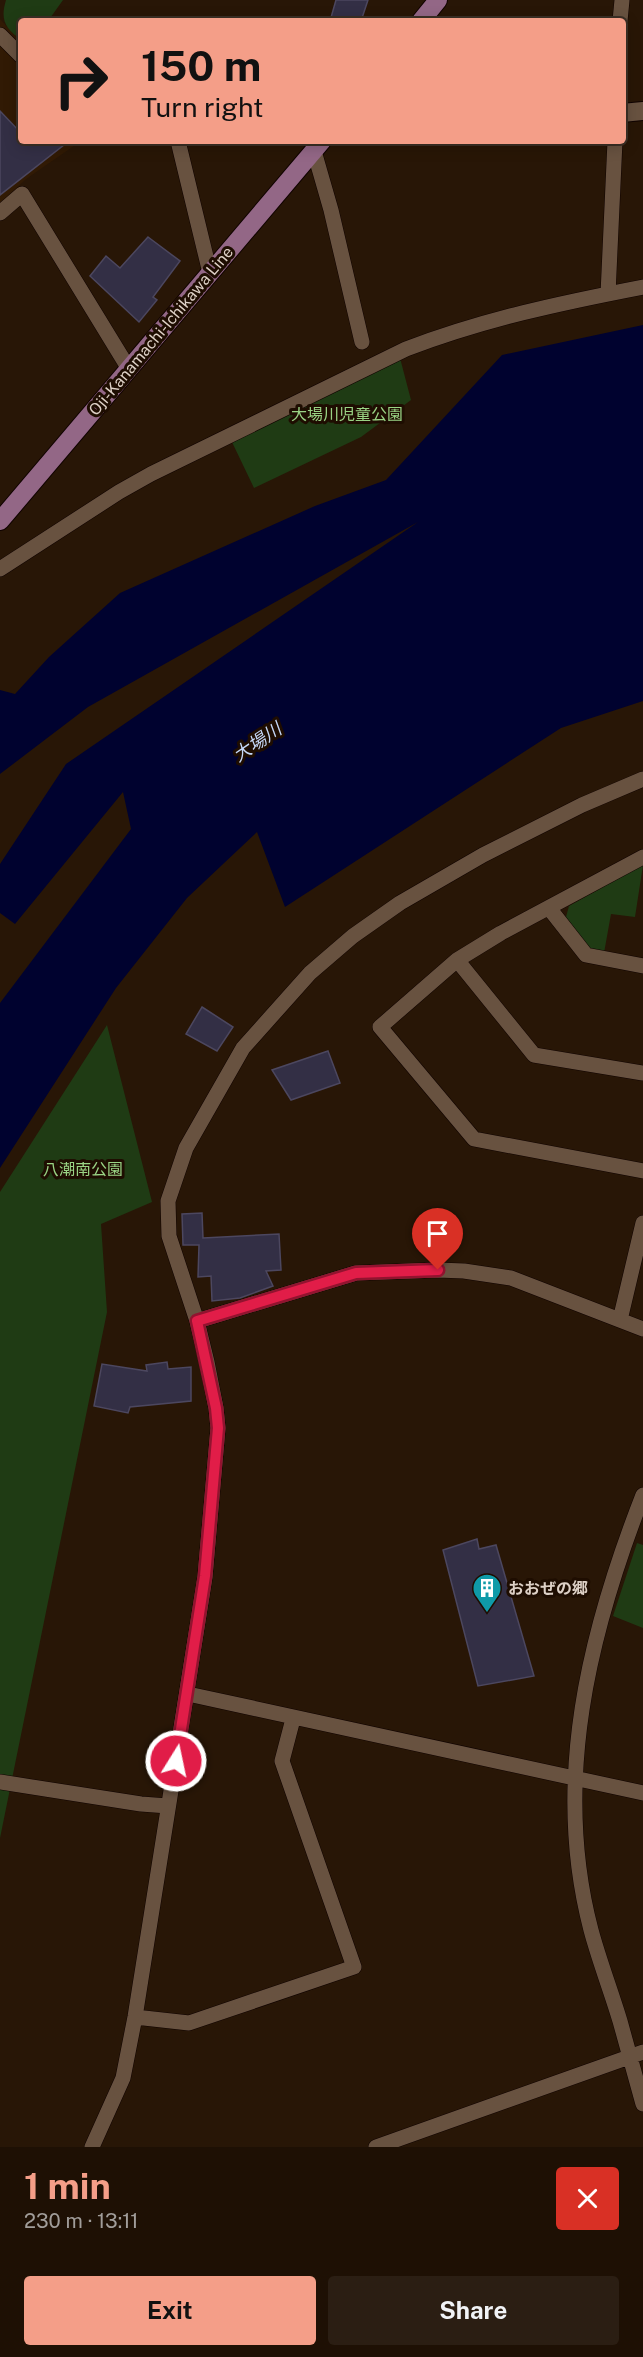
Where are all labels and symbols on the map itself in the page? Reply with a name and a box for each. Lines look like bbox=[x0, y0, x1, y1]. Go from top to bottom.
street label: Oji-Kanamachi-Ichikawa Line bbox=[85, 243, 237, 419]
park label: 大場川児童公園 bbox=[291, 405, 403, 424]
water label: 大場川 bbox=[229, 717, 287, 766]
park label: 八潮南公園 bbox=[43, 1160, 123, 1179]
pin bbox=[412, 1208, 463, 1270]
building icon: おおぜの郷 bbox=[471, 1572, 503, 1614]
place label: おおぜの郷 bbox=[508, 1579, 588, 1598]
position arrow bbox=[144, 1729, 208, 1793]

